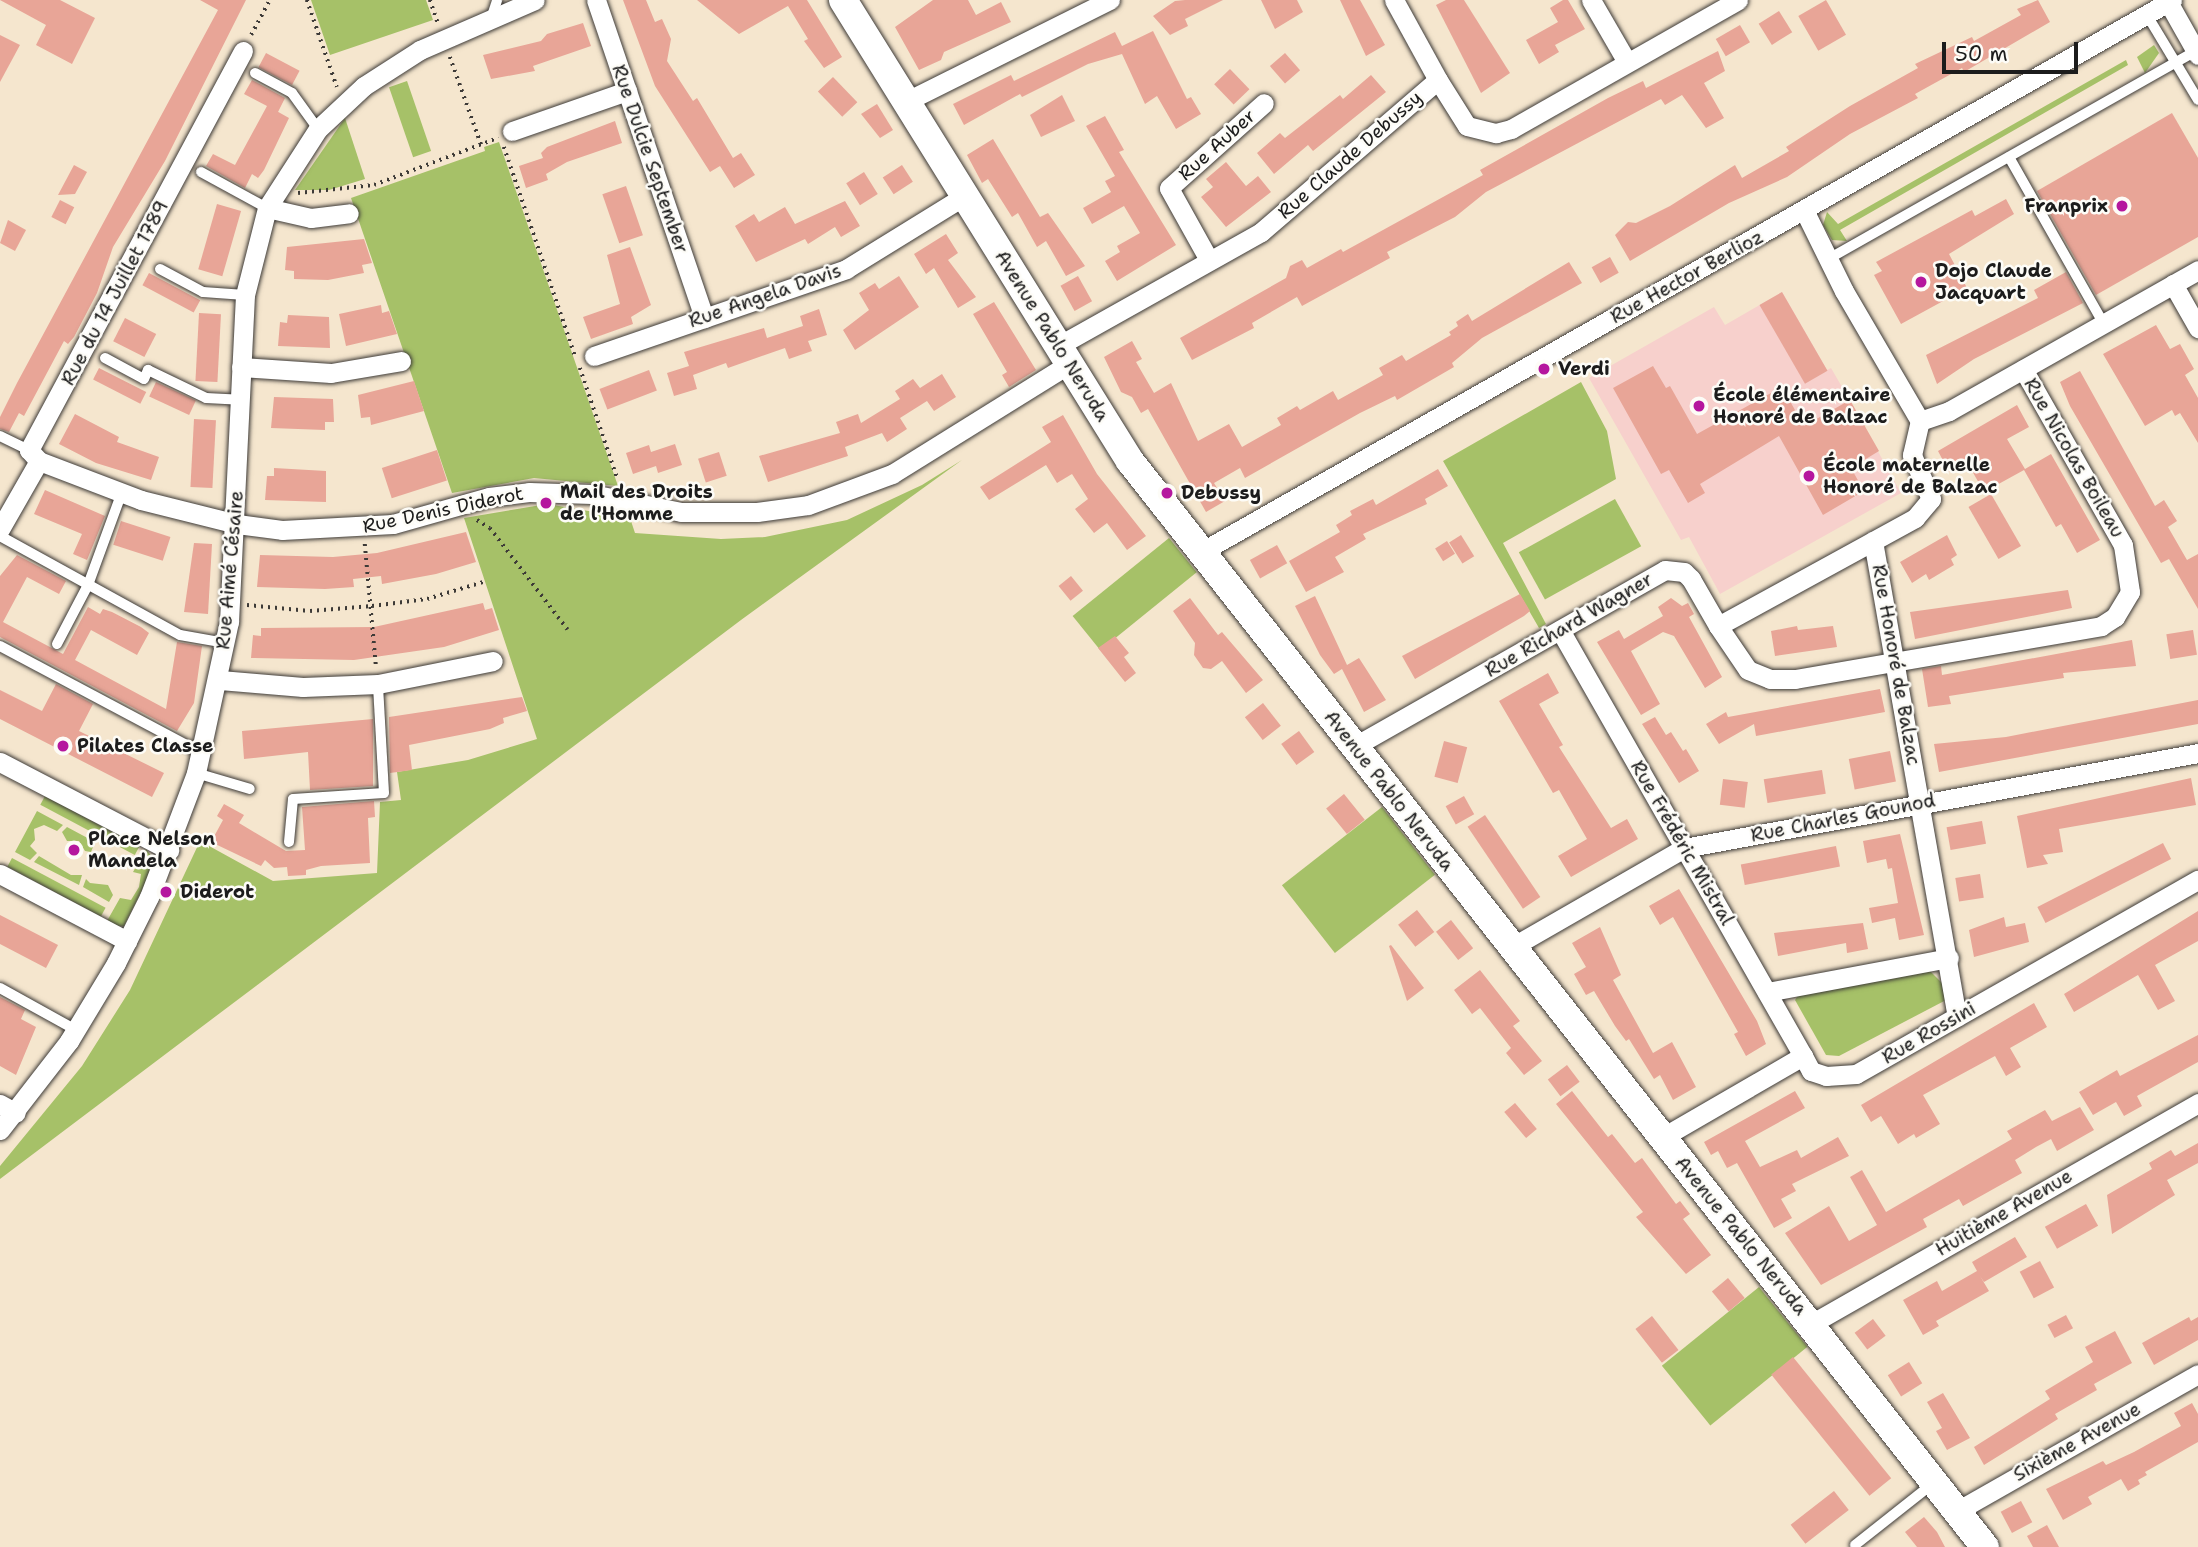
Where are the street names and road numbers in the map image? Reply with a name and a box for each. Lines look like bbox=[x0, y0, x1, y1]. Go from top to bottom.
street label: Rue Dulcie September bbox=[607, 62, 693, 256]
street label: Rue Claude Debussy bbox=[1273, 86, 1427, 224]
street label: Rue Auber bbox=[1174, 104, 1260, 186]
street label: Rue du 14 Juillet 1789 bbox=[57, 197, 173, 389]
street label: Rue Hector Berlioz bbox=[1606, 225, 1768, 329]
street label: Avenue Pablo Neruda bbox=[990, 246, 1114, 426]
street label: Rue Angela Davis bbox=[686, 259, 844, 333]
street label: Rue Nicolas Boileau bbox=[2019, 374, 2129, 542]
street label: Rue Denis Diderot bbox=[361, 482, 525, 538]
street label: Rue Aimé Césaire bbox=[212, 490, 248, 650]
street label: Rue Honoré de Balzac bbox=[1867, 563, 1925, 767]
street label: Rue Richard Wagner bbox=[1481, 568, 1657, 682]
street label: Avenue Pablo Neruda bbox=[1319, 706, 1459, 876]
street label: Rue Frédéric Mistral bbox=[1626, 757, 1738, 929]
street label: Rue Charles Gounod bbox=[1749, 789, 1937, 847]
street label: Rue Rossini bbox=[1878, 997, 1980, 1069]
street label: Avenue Pablo Neruda bbox=[1670, 1152, 1812, 1320]
street label: Huitième Avenue bbox=[1932, 1165, 2076, 1261]
street label: Sixième Avenue bbox=[2009, 1398, 2145, 1486]

